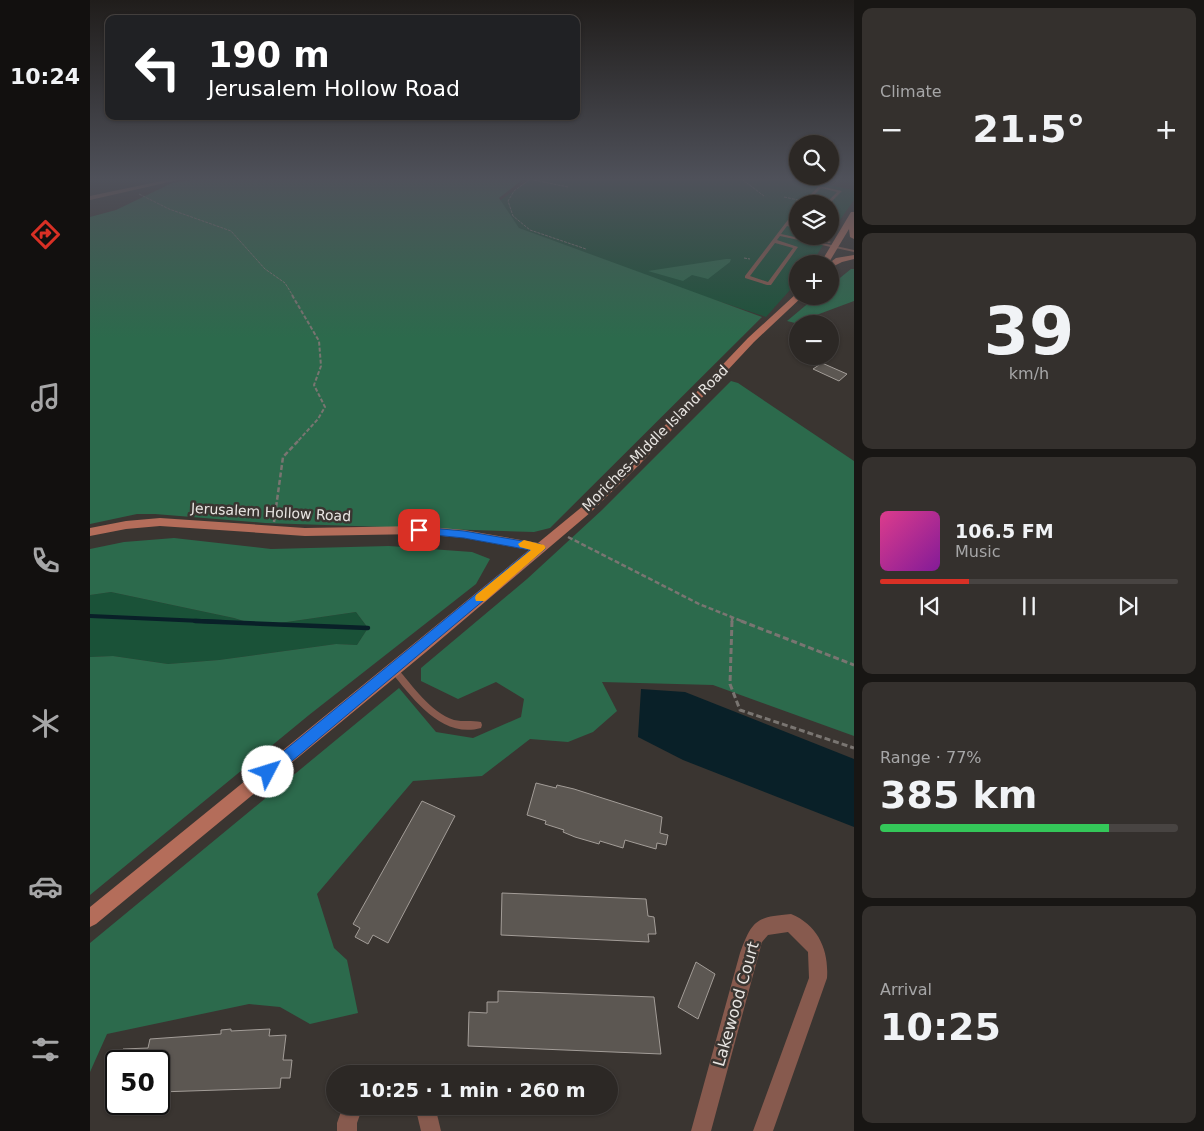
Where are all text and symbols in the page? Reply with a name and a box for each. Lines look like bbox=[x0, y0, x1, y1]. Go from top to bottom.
icon: left bbox=[125, 35, 190, 100]
text: 190 m bbox=[208, 35, 330, 75]
text: 10:24 bbox=[10, 64, 80, 89]
text: Jerusalem Hollow Road bbox=[208, 76, 460, 101]
text: Climate bbox=[880, 82, 942, 101]
text: 21.5° bbox=[973, 107, 1085, 151]
text: − bbox=[880, 113, 903, 146]
text: + bbox=[1155, 113, 1178, 146]
map controls bbox=[789, 135, 839, 365]
button: search bbox=[789, 135, 839, 185]
button: layers bbox=[789, 195, 839, 245]
icon: directions bbox=[28, 217, 63, 252]
button: + bbox=[789, 255, 839, 305]
text: 39 bbox=[984, 294, 1074, 369]
button: − bbox=[789, 315, 839, 365]
street label: Moriches-Middle Island Road bbox=[579, 362, 731, 514]
text: km/h bbox=[1009, 364, 1049, 383]
icon: music bbox=[28, 380, 63, 415]
street label: Jerusalem Hollow Road bbox=[190, 500, 351, 524]
pin bbox=[398, 509, 440, 551]
icon: arrive bbox=[405, 516, 433, 544]
text: 106.5 FM bbox=[955, 520, 1054, 542]
text: Music bbox=[955, 542, 1001, 561]
icon: phone bbox=[28, 543, 63, 578]
icon: previous bbox=[916, 592, 944, 620]
icon: pause bbox=[1015, 592, 1043, 620]
icon: next bbox=[1114, 592, 1142, 620]
icon: climate bbox=[28, 706, 63, 741]
position arrow bbox=[241, 745, 293, 797]
text: Range · 77% bbox=[880, 748, 982, 767]
text: 385 km bbox=[880, 773, 1037, 817]
icon: car bbox=[28, 869, 63, 904]
street label: Lakewood Court bbox=[709, 939, 763, 1069]
text: Arrival bbox=[880, 980, 932, 999]
text: 10:25 bbox=[880, 1005, 1001, 1049]
icon: filters bbox=[28, 1032, 63, 1067]
speed limit sign: 50 bbox=[105, 1050, 170, 1115]
text: 10:25 · 1 min · 260 m bbox=[358, 1079, 586, 1101]

